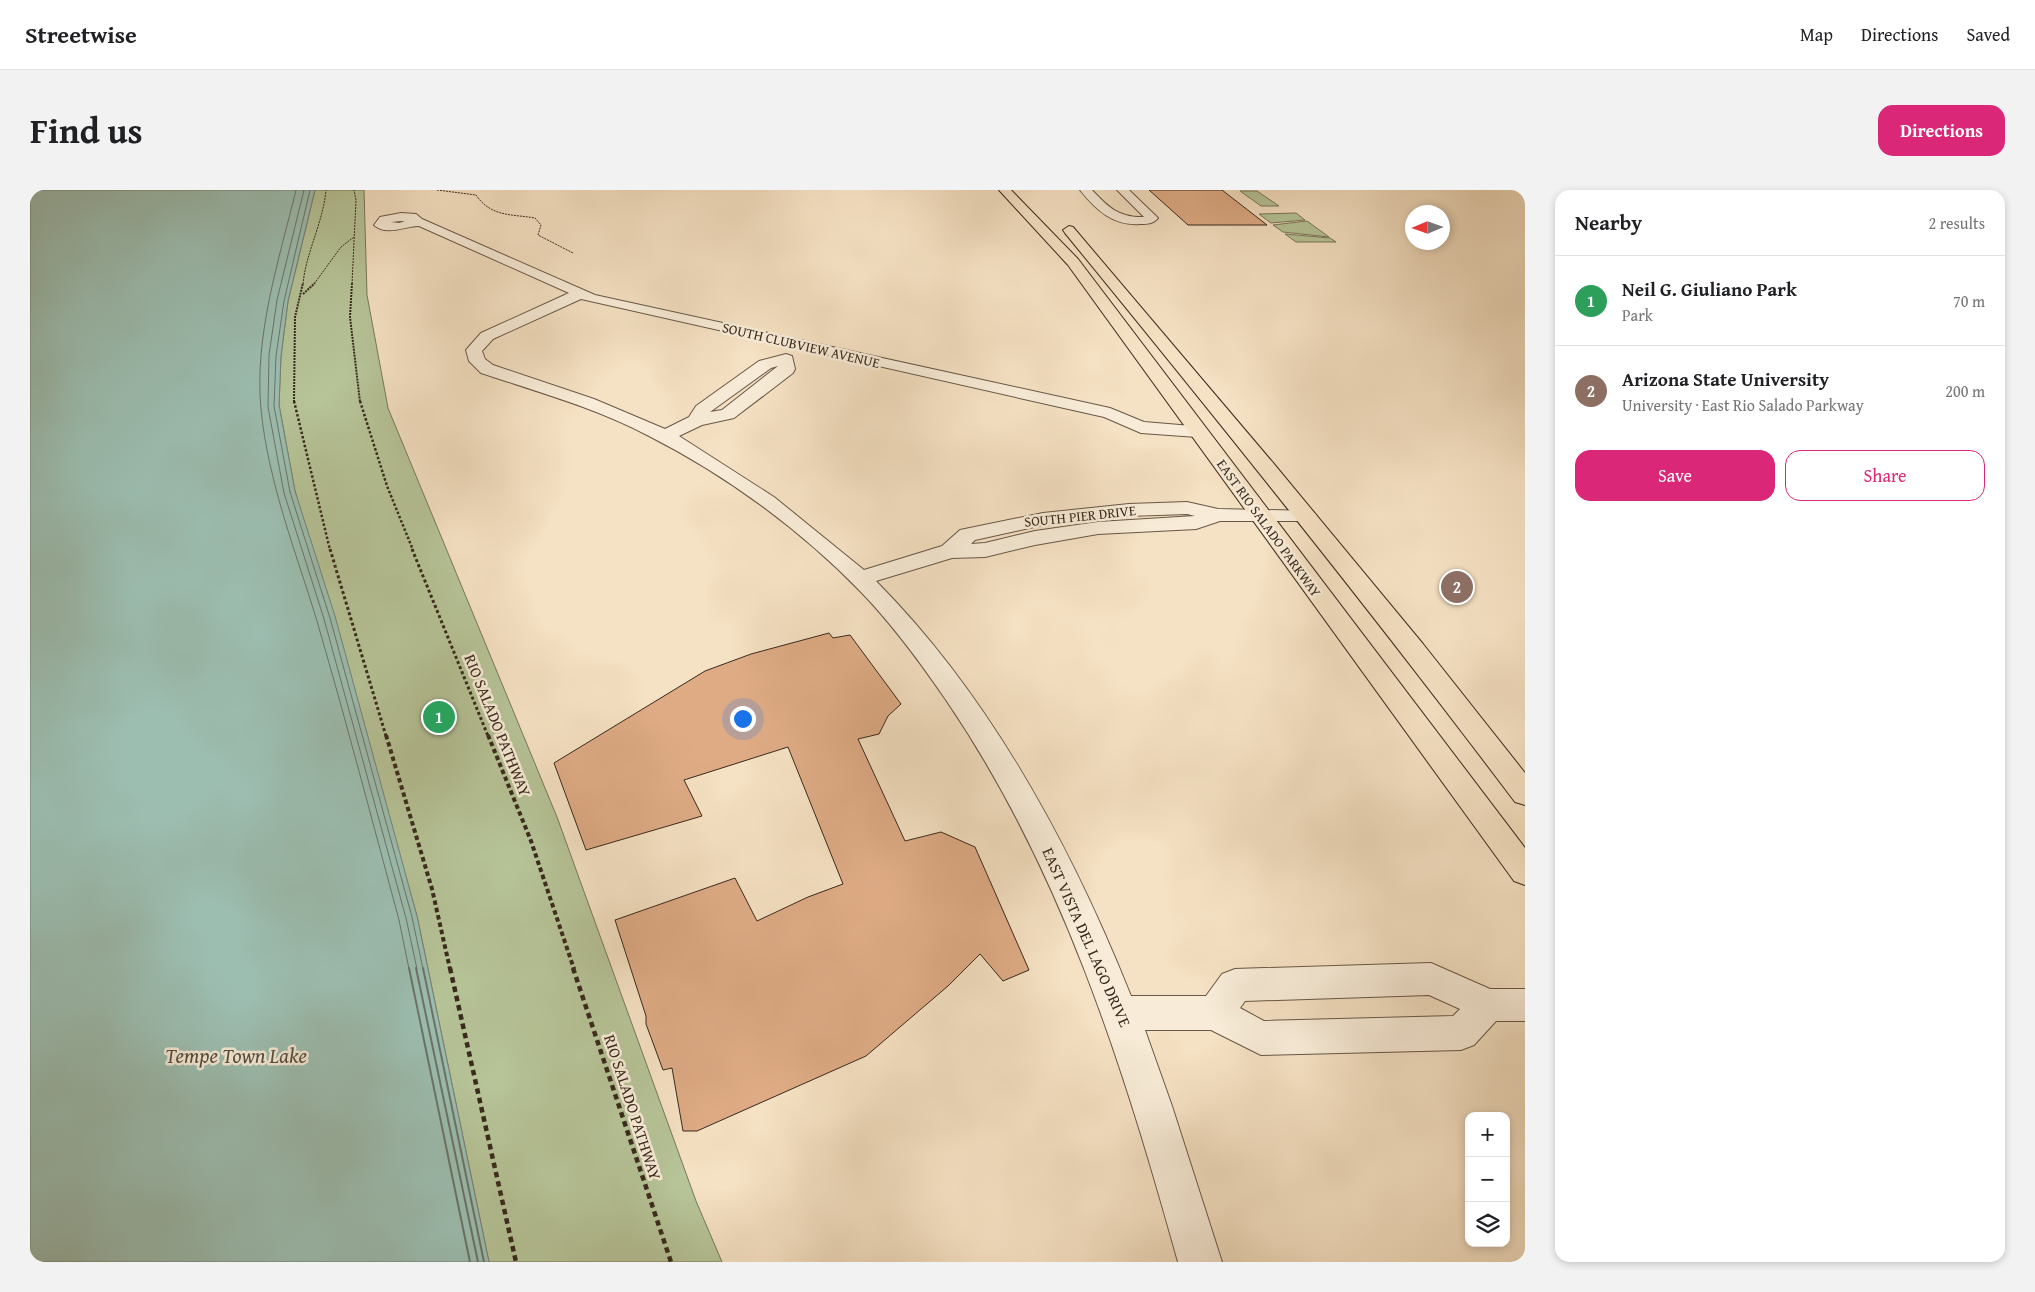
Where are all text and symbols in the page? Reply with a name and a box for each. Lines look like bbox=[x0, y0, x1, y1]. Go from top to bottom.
text: Streetwise bbox=[25, 17, 137, 52]
text: Map bbox=[1800, 21, 1833, 48]
text: Directions bbox=[1861, 21, 1938, 48]
text: Saved bbox=[1966, 21, 2010, 48]
text: Find us bbox=[30, 105, 143, 156]
button: Directions bbox=[1878, 105, 2005, 156]
north arrow bbox=[1405, 205, 1450, 250]
text: Nearby bbox=[1575, 207, 1642, 238]
text: 2 results bbox=[1928, 211, 1985, 235]
text: Neil G. Giuliano Park bbox=[1622, 275, 1797, 303]
text: 1 bbox=[1587, 289, 1595, 313]
text: 70 m bbox=[1953, 289, 1985, 313]
text: Park bbox=[1622, 303, 1653, 327]
street label: SOUTH CLUBVIEW AVENUE bbox=[720, 317, 882, 373]
text: Arizona State University bbox=[1622, 365, 1829, 393]
text: 2 bbox=[1587, 379, 1595, 403]
text: 200 m bbox=[1945, 379, 1985, 403]
text: University · East Rio Salado Parkway bbox=[1622, 393, 1864, 417]
button: Save bbox=[1575, 450, 1775, 501]
button: Share bbox=[1785, 450, 1985, 501]
street label: EAST RIO SALADO PARKWAY bbox=[1212, 455, 1326, 602]
street label: SOUTH PIER DRIVE bbox=[1023, 500, 1137, 532]
pin: 2 bbox=[1441, 568, 1473, 606]
street label: RIO SALADO PATHWAY bbox=[458, 650, 538, 800]
pin: 1 bbox=[423, 698, 455, 736]
your location bbox=[730, 706, 756, 732]
street label: EAST VISTA DEL LAGO DRIVE bbox=[1037, 843, 1137, 1031]
street label: RIO SALADO PATHWAY bbox=[598, 1031, 668, 1183]
water label: Tempe Town Lake bbox=[165, 1040, 307, 1071]
map controls bbox=[1465, 1112, 1510, 1247]
button: + bbox=[1465, 1112, 1510, 1157]
button: − bbox=[1465, 1157, 1510, 1202]
button: layers bbox=[1465, 1202, 1510, 1247]

